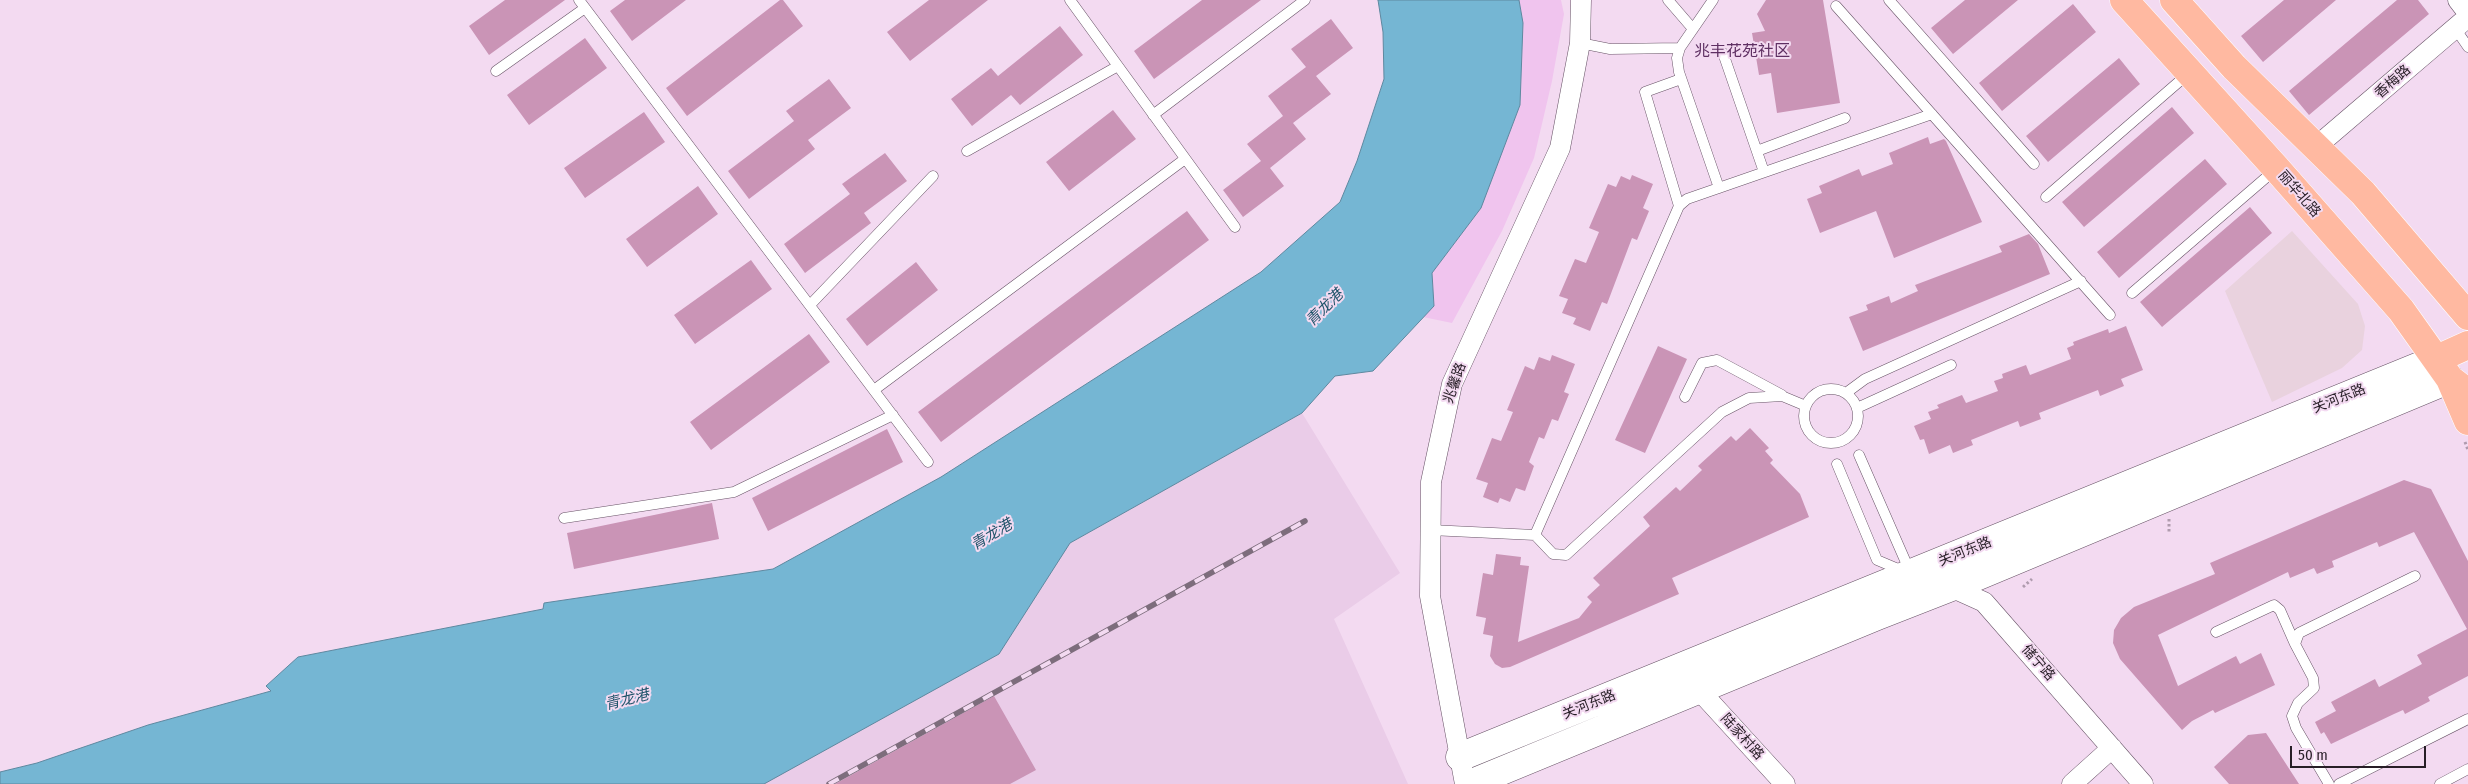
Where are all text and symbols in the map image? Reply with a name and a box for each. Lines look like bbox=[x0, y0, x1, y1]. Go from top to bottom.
district label: 兆丰花苑社区 bbox=[1694, 42, 1790, 62]
street label: 香梅路 bbox=[2372, 62, 2414, 102]
street label: 丽华北路 bbox=[2274, 167, 2324, 221]
water label: 青龙港 bbox=[1303, 286, 1347, 330]
street label: 兆馨路 bbox=[1440, 360, 1470, 406]
street label: 关河东路 bbox=[2310, 381, 2368, 417]
water label: 青龙港 bbox=[968, 516, 1016, 554]
street label: 关河东路 bbox=[1936, 534, 1994, 570]
street label: 储宁路 bbox=[2018, 642, 2058, 684]
water label: 青龙港 bbox=[603, 686, 651, 714]
street label: 关河东路 bbox=[1560, 687, 1618, 723]
street label: 陆家村路 bbox=[1717, 711, 1767, 763]
scale bar bbox=[2293, 736, 2429, 768]
text: 50 m bbox=[2298, 746, 2328, 764]

